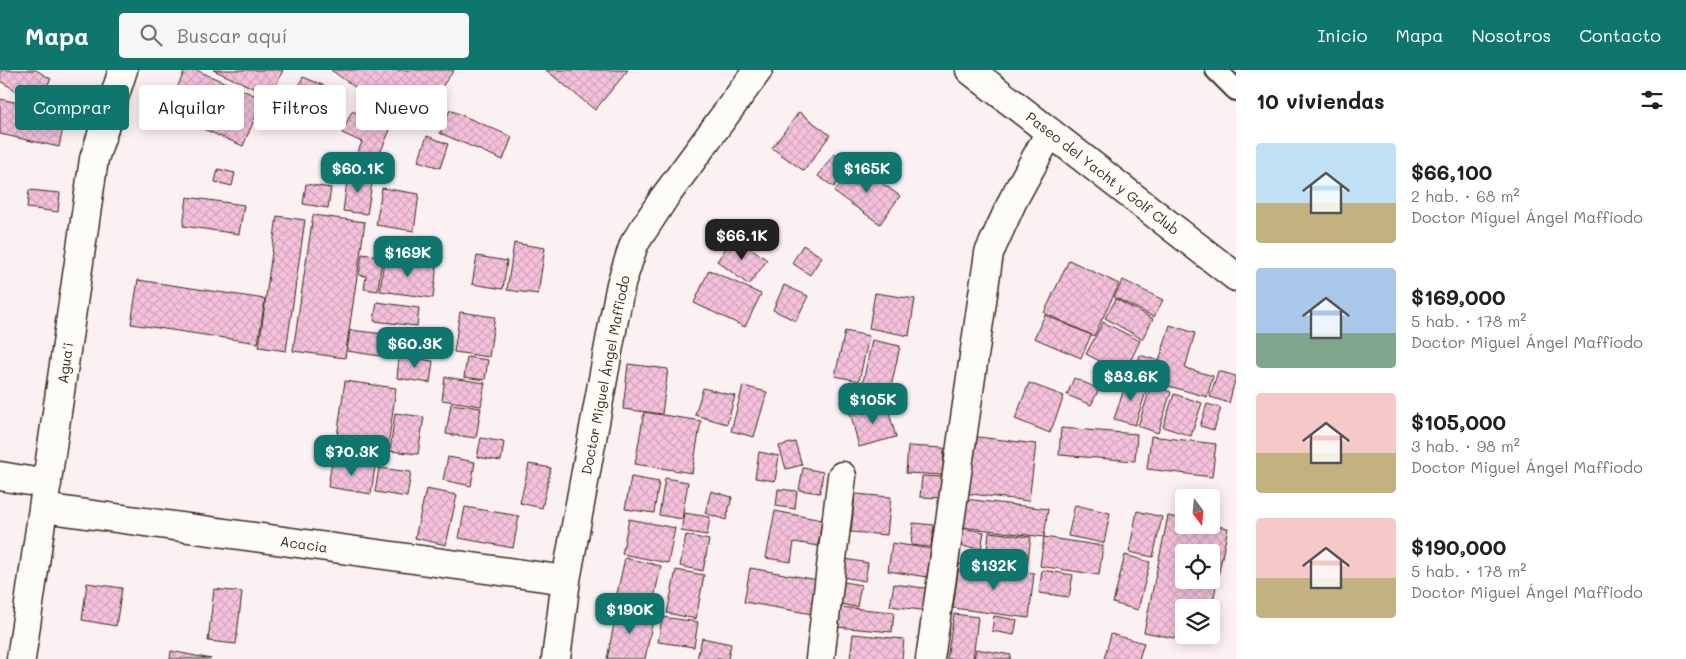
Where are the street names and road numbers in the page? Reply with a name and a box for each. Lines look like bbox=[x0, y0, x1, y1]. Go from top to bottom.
street label: Paseo del Yacht y Golf Club bbox=[1022, 107, 1184, 239]
street label: Doctor Miguel Ángel Maffiodo bbox=[576, 274, 634, 476]
street label: Agua'i bbox=[53, 341, 77, 385]
street label: Acacia bbox=[279, 531, 329, 557]

